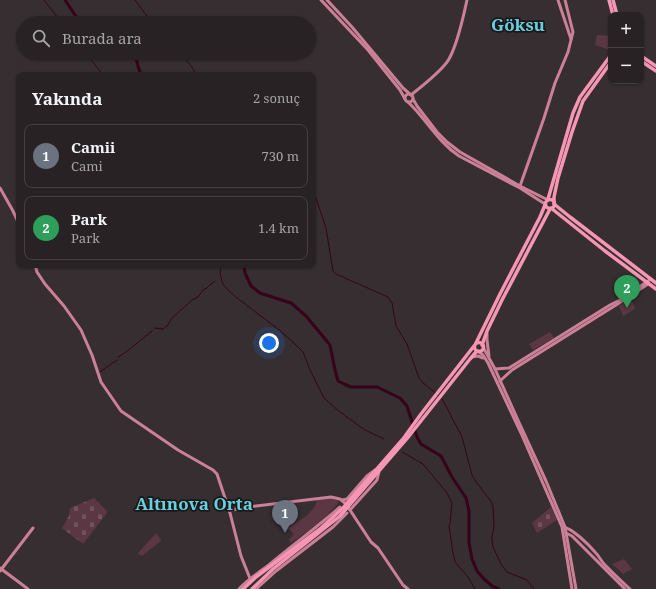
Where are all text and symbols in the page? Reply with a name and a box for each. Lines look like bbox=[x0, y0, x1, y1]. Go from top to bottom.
map controls bbox=[608, 12, 644, 84]
button: + bbox=[608, 12, 644, 48]
district label: Göksu bbox=[491, 13, 545, 36]
search box bbox=[16, 16, 316, 60]
icon: search bbox=[30, 27, 52, 49]
text: Burada ara bbox=[62, 28, 142, 48]
button: − bbox=[608, 48, 644, 84]
text: Yakında bbox=[32, 87, 102, 110]
text: 2 sonuç bbox=[253, 89, 300, 107]
text: Camii bbox=[71, 137, 115, 157]
text: 1 bbox=[42, 147, 50, 165]
text: 730 m bbox=[262, 147, 299, 165]
text: Cami bbox=[71, 157, 103, 175]
text: Park bbox=[71, 209, 107, 229]
text: 2 bbox=[42, 219, 50, 237]
text: 1.4 km bbox=[258, 219, 299, 237]
text: Park bbox=[71, 229, 100, 247]
pin: 2 bbox=[614, 275, 640, 308]
your location bbox=[259, 333, 279, 353]
district label: Altınova Orta bbox=[135, 492, 253, 515]
pin: 1 bbox=[272, 500, 298, 533]

